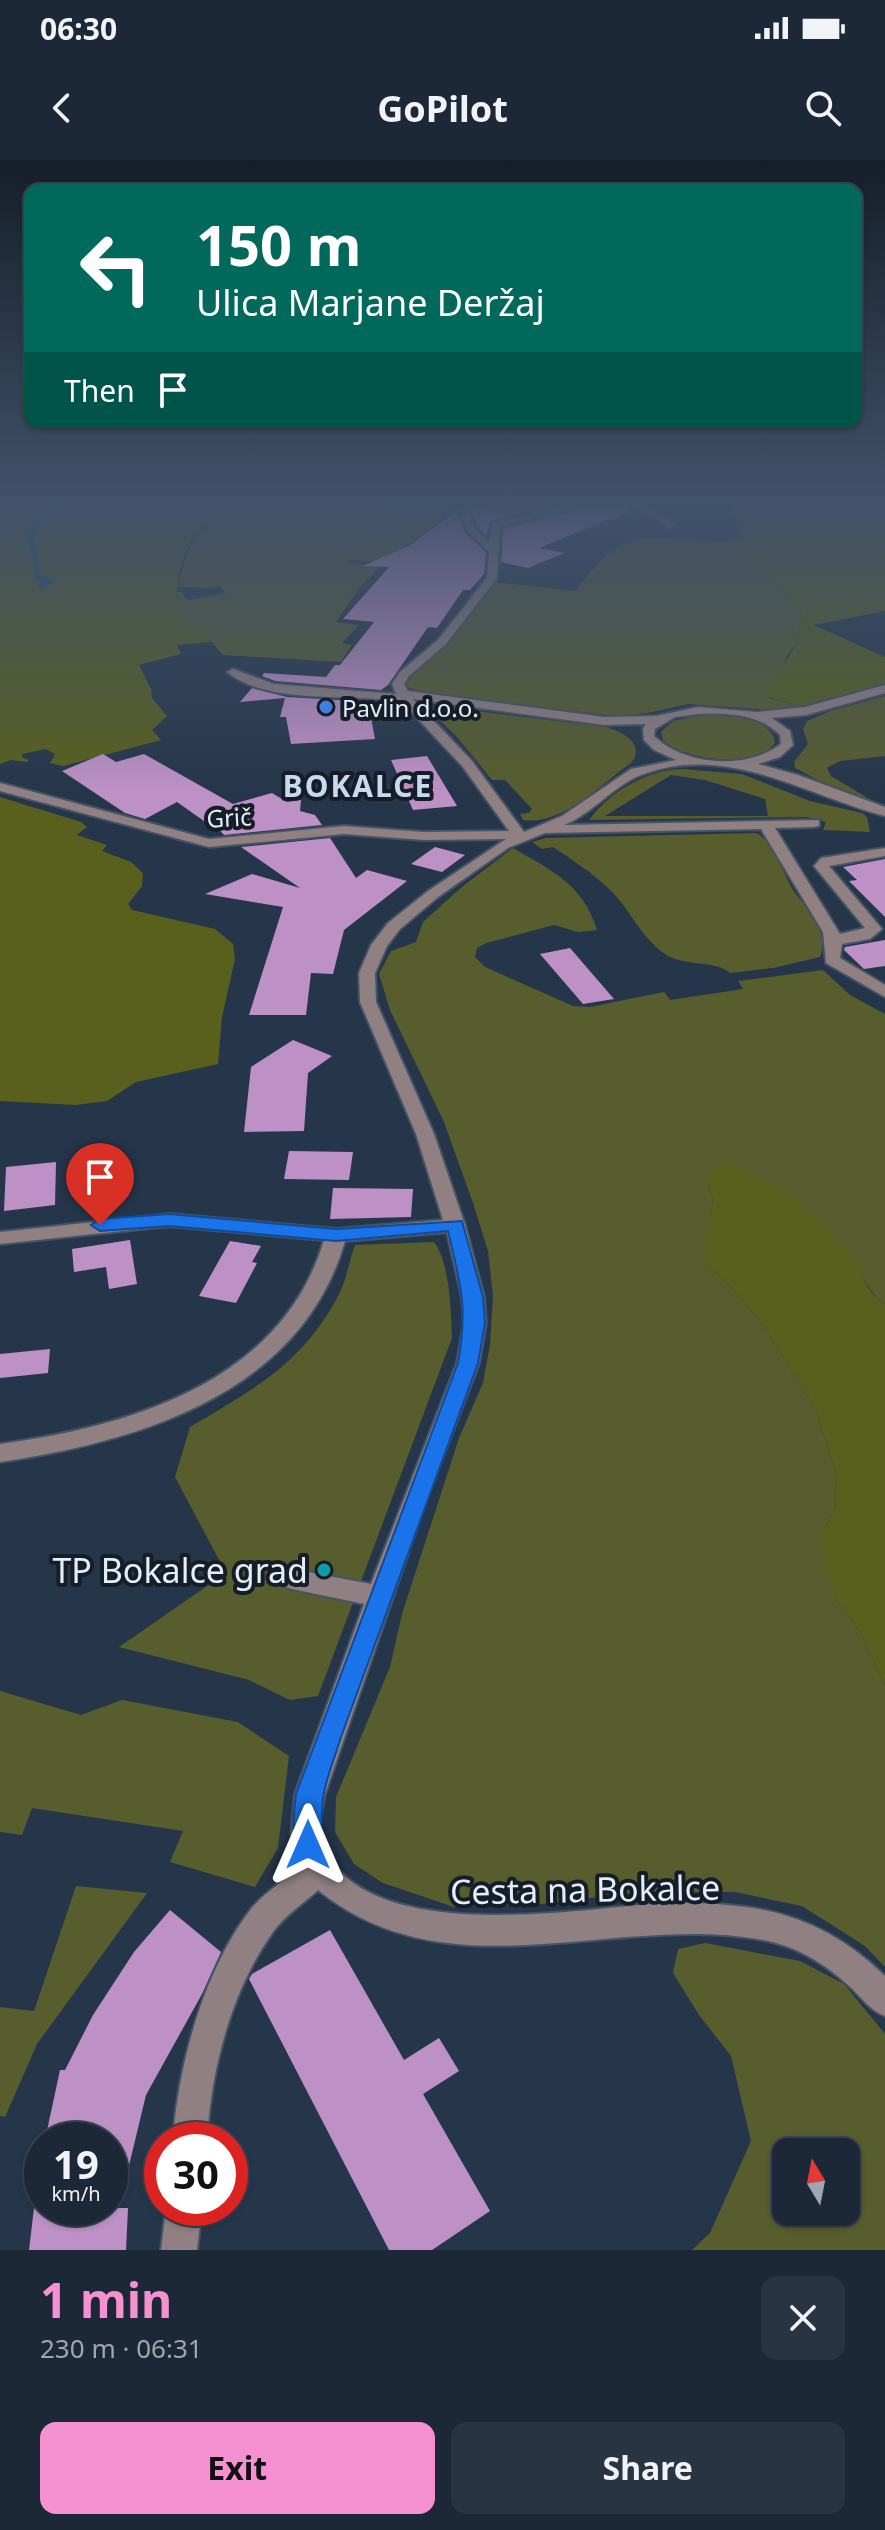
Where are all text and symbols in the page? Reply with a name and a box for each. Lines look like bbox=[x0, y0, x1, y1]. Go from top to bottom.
text: 06:30 bbox=[40, 8, 117, 49]
text: GoPilot bbox=[377, 84, 508, 133]
icon: back bbox=[40, 86, 84, 130]
icon: search bbox=[801, 86, 845, 130]
text: 150 m bbox=[196, 206, 361, 282]
icon: left bbox=[64, 216, 168, 320]
text: Ulica Marjane Deržaj bbox=[196, 278, 545, 327]
icon: arrive bbox=[151, 368, 195, 412]
text: Then bbox=[64, 370, 135, 411]
place label: Pavlin d.o.o. bbox=[342, 691, 479, 724]
marker: Pavlin d.o.o. bbox=[317, 698, 335, 716]
district label: BOKALCE bbox=[283, 765, 433, 806]
street label: Grič bbox=[206, 799, 252, 835]
pin bbox=[66, 1143, 134, 1225]
icon: arrive bbox=[78, 1155, 122, 1199]
place label: TP Bokalce grad bbox=[52, 1547, 308, 1593]
marker: TP Bokalce grad bbox=[315, 1561, 333, 1579]
position arrow bbox=[266, 1803, 350, 1887]
street label: Cesta na Bokalce bbox=[450, 1864, 720, 1914]
speed limit sign: 30 bbox=[144, 2122, 248, 2226]
text: 19 bbox=[53, 2136, 99, 2191]
north arrow bbox=[772, 2138, 860, 2226]
map controls bbox=[772, 2138, 860, 2226]
text: km/h bbox=[51, 2180, 101, 2207]
text: 1 min bbox=[40, 2267, 172, 2332]
button: close bbox=[761, 2276, 845, 2360]
text: 230 m · 06:31 bbox=[40, 2330, 203, 2366]
button: Exit bbox=[40, 2422, 435, 2514]
button: Share bbox=[451, 2422, 845, 2514]

